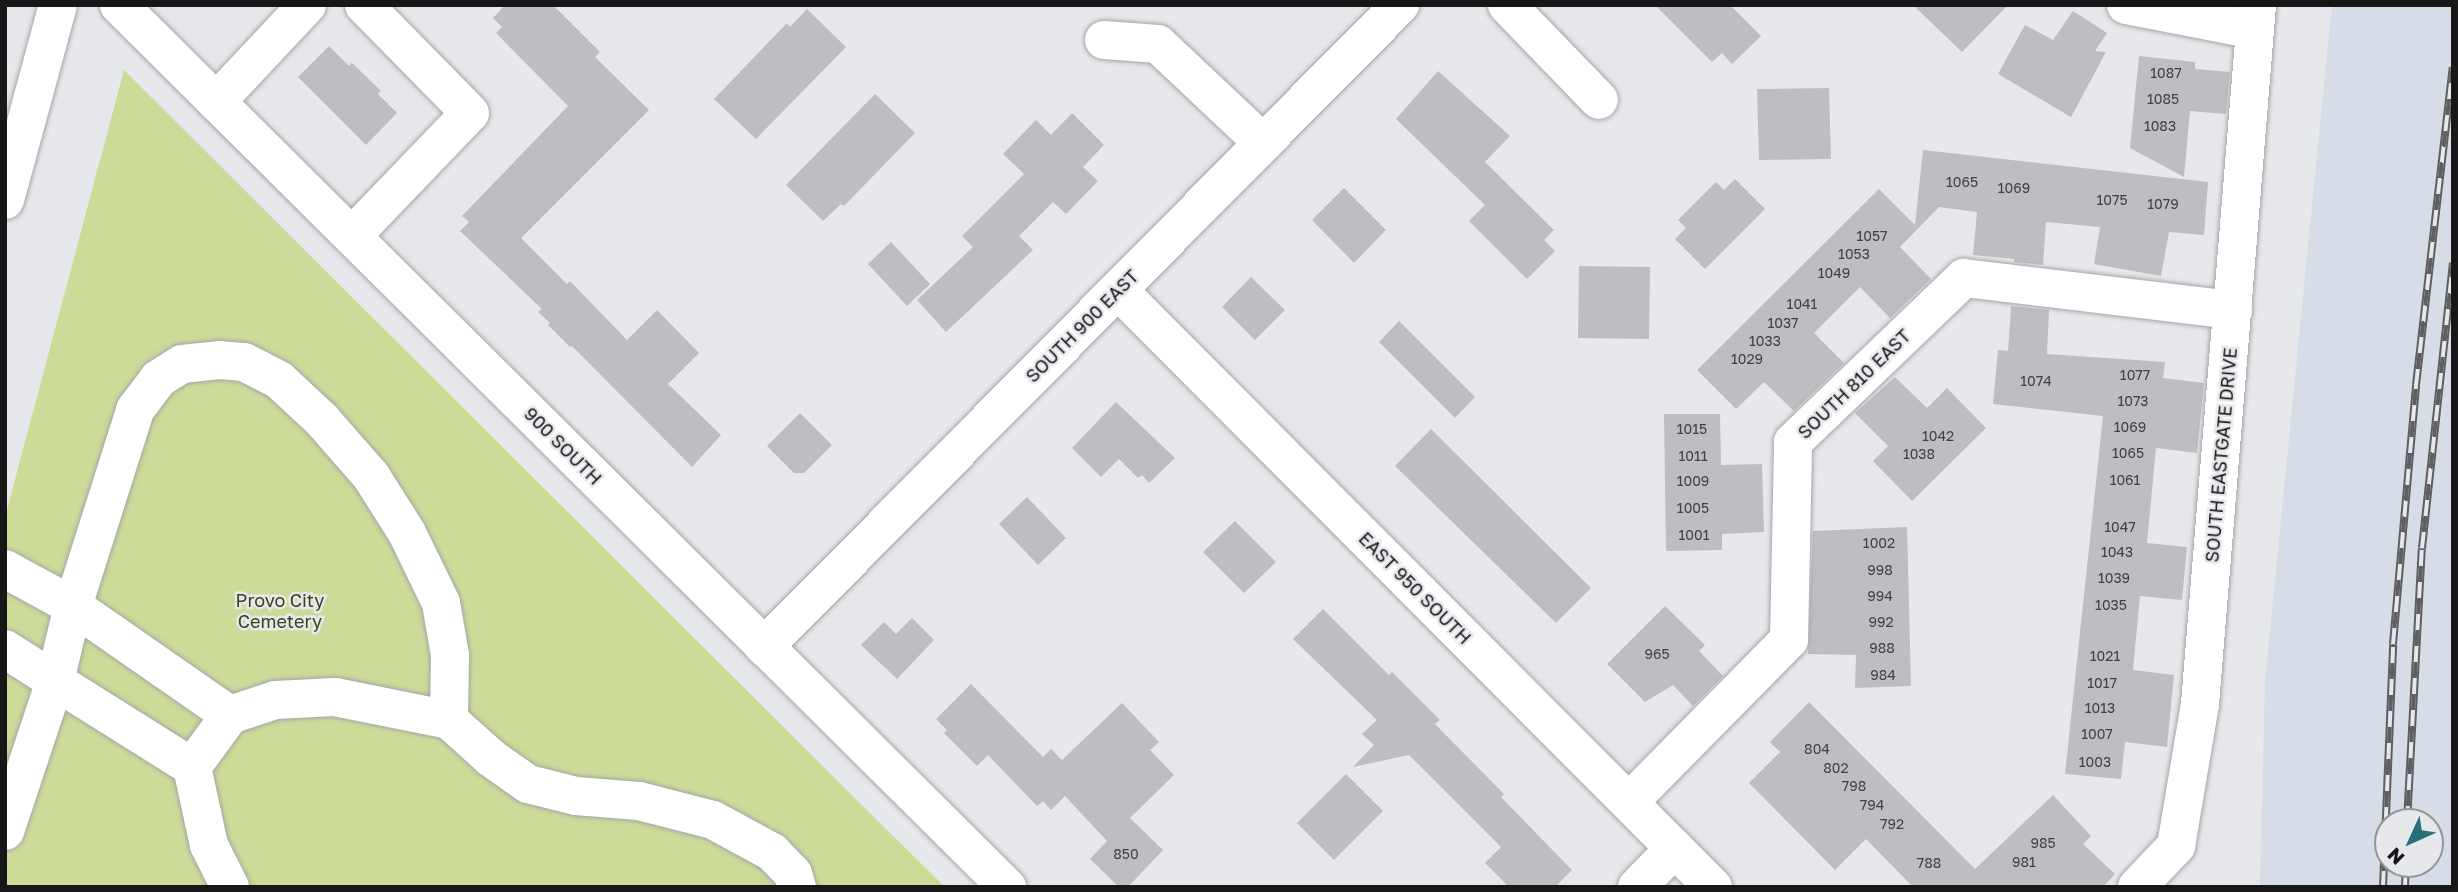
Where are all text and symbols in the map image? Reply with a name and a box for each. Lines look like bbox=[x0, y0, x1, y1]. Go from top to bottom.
house number: 1087 bbox=[2150, 65, 2182, 81]
house number: 1085 bbox=[2147, 91, 2179, 107]
house number: 1083 bbox=[2144, 118, 2176, 134]
house number: 1065 bbox=[1946, 174, 1978, 190]
house number: 1069 bbox=[1998, 180, 2030, 196]
house number: 1075 bbox=[2096, 192, 2128, 208]
house number: 1079 bbox=[2147, 196, 2179, 212]
house number: 1057 bbox=[1856, 228, 1888, 244]
house number: 1053 bbox=[1838, 246, 1870, 262]
street label: SOUTH 900 EAST bbox=[1021, 265, 1143, 387]
house number: 1049 bbox=[1818, 265, 1850, 281]
house number: 1041 bbox=[1787, 296, 1817, 312]
house number: 1037 bbox=[1767, 315, 1799, 331]
street label: SOUTH 810 EAST bbox=[1793, 325, 1915, 443]
house number: 1033 bbox=[1749, 333, 1781, 349]
street label: SOUTH EASTGATE DRIVE bbox=[2201, 347, 2241, 563]
house number: 1029 bbox=[1731, 351, 1763, 367]
house number: 1077 bbox=[2120, 367, 2150, 383]
house number: 1074 bbox=[2020, 373, 2052, 389]
house number: 1073 bbox=[2117, 393, 2149, 409]
street label: 900 SOUTH bbox=[520, 403, 606, 489]
house number: 1069 bbox=[2114, 419, 2146, 435]
house number: 1015 bbox=[1677, 421, 1707, 437]
house number: 1042 bbox=[1922, 428, 1954, 444]
house number: 1065 bbox=[2112, 445, 2144, 461]
house number: 1038 bbox=[1903, 446, 1935, 462]
house number: 1011 bbox=[1678, 448, 1708, 464]
house number: 1061 bbox=[2110, 472, 2140, 488]
house number: 1009 bbox=[1677, 473, 1709, 489]
house number: 1005 bbox=[1677, 500, 1709, 516]
house number: 1047 bbox=[2104, 519, 2136, 535]
street label: EAST 950 SOUTH bbox=[1354, 527, 1476, 649]
house number: 1001 bbox=[1679, 527, 1709, 543]
house number: 1002 bbox=[1863, 535, 1895, 551]
house number: 1043 bbox=[2101, 544, 2133, 560]
house number: 998 bbox=[1867, 562, 1893, 578]
house number: 1039 bbox=[2098, 570, 2130, 586]
house number: 994 bbox=[1867, 588, 1893, 604]
park label: Provo City Cemetery bbox=[236, 590, 324, 632]
house number: 1035 bbox=[2095, 597, 2127, 613]
house number: 992 bbox=[1868, 614, 1894, 630]
house number: 988 bbox=[1869, 640, 1895, 656]
house number: 965 bbox=[1644, 646, 1670, 662]
house number: 1021 bbox=[2090, 648, 2120, 664]
house number: 984 bbox=[1870, 667, 1896, 683]
house number: 1017 bbox=[2087, 675, 2117, 691]
house number: 1013 bbox=[2085, 700, 2115, 716]
house number: 1007 bbox=[2081, 726, 2113, 742]
house number: 804 bbox=[1804, 741, 1830, 757]
house number: 1003 bbox=[2079, 754, 2111, 770]
house number: 802 bbox=[1823, 760, 1849, 776]
house number: 798 bbox=[1842, 778, 1866, 794]
house number: 794 bbox=[1860, 797, 1884, 813]
north arrow bbox=[2374, 808, 2444, 878]
house number: 792 bbox=[1880, 816, 1904, 832]
house number: 985 bbox=[2030, 835, 2056, 851]
text: N bbox=[2382, 844, 2408, 870]
house number: 850 bbox=[1113, 846, 1139, 862]
house number: 981 bbox=[2012, 854, 2036, 870]
house number: 788 bbox=[1917, 855, 1941, 871]

